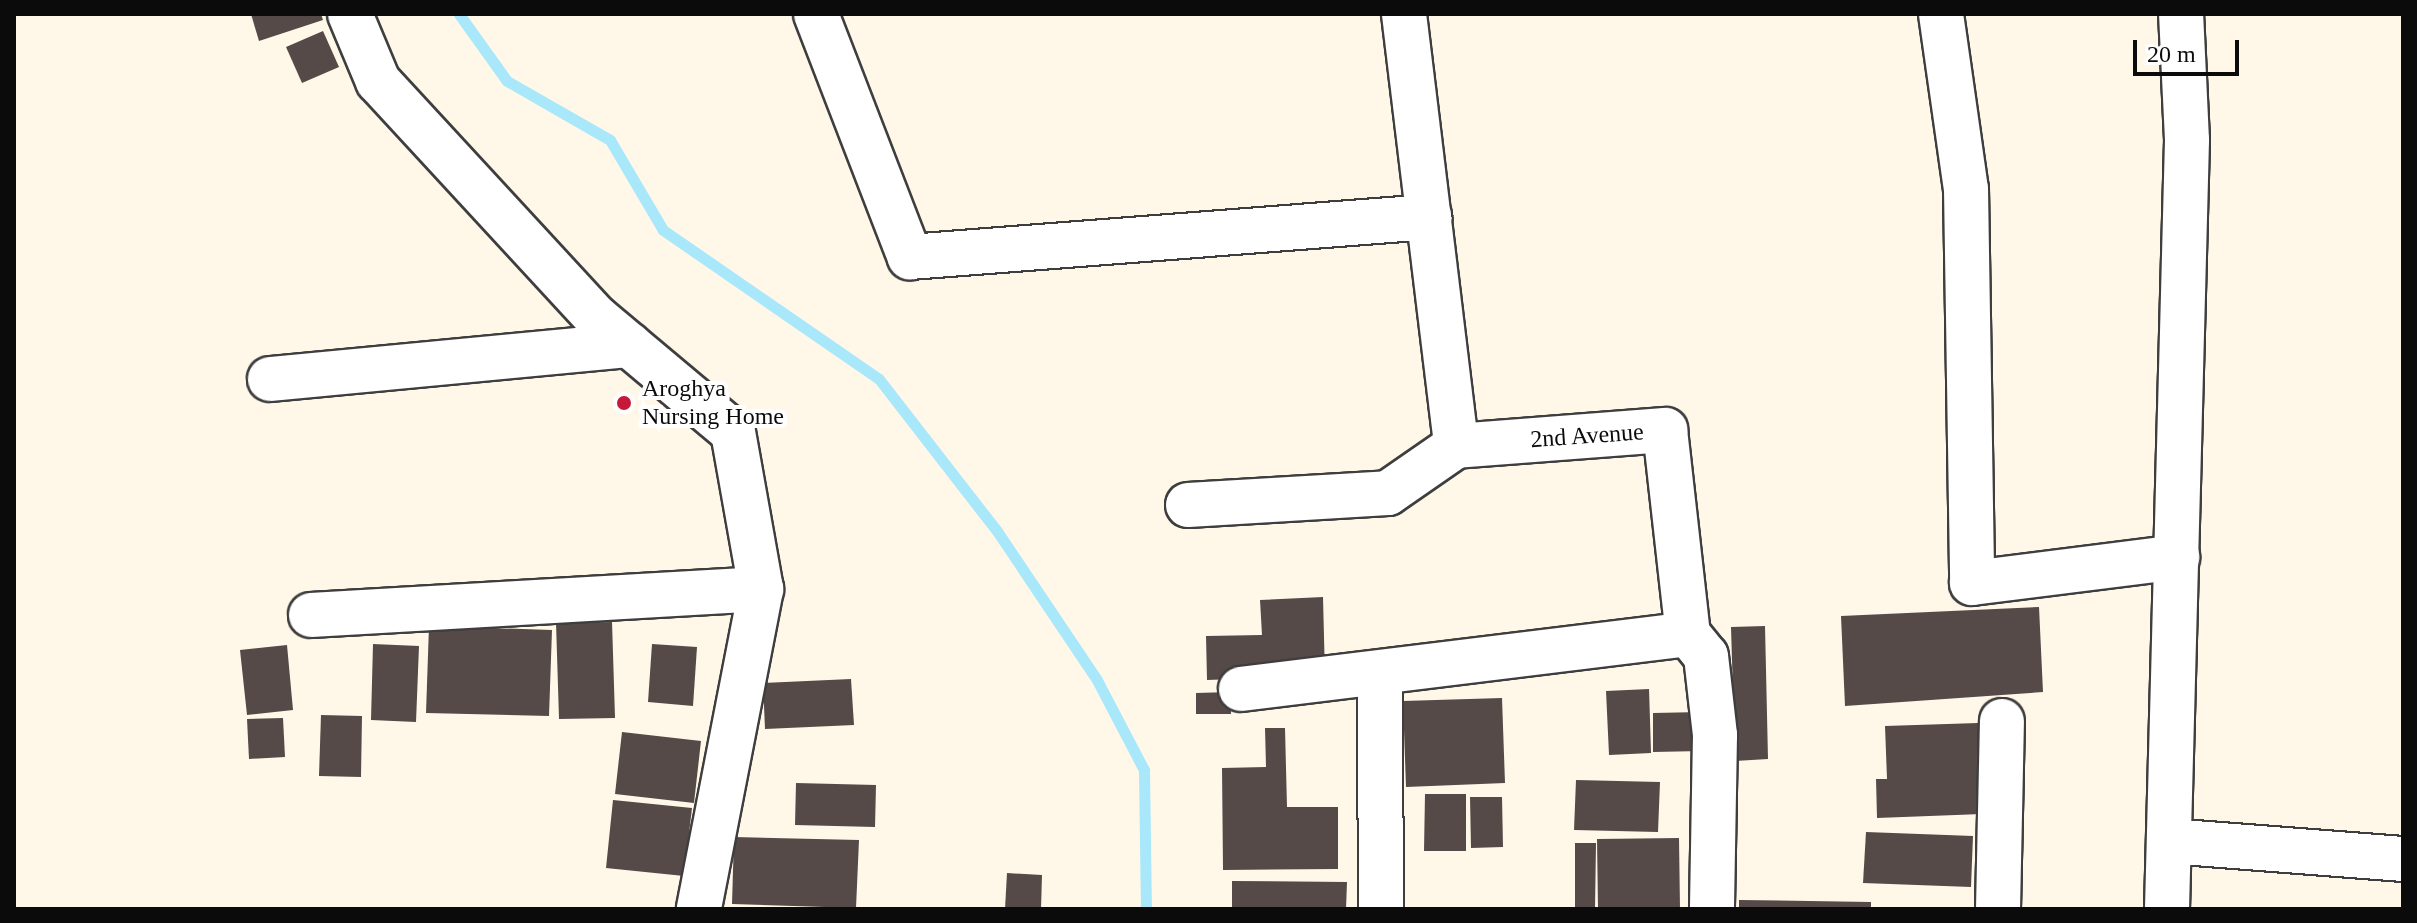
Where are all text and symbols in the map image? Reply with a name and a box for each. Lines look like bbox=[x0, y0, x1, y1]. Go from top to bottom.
scale bar bbox=[2137, 24, 2243, 74]
text: 20 m bbox=[2147, 41, 2196, 67]
place label: Aroghya Nursing Home bbox=[642, 375, 784, 431]
marker: Aroghya Nursing Home bbox=[613, 392, 635, 414]
street label: 2nd Avenue bbox=[1529, 418, 1645, 454]

